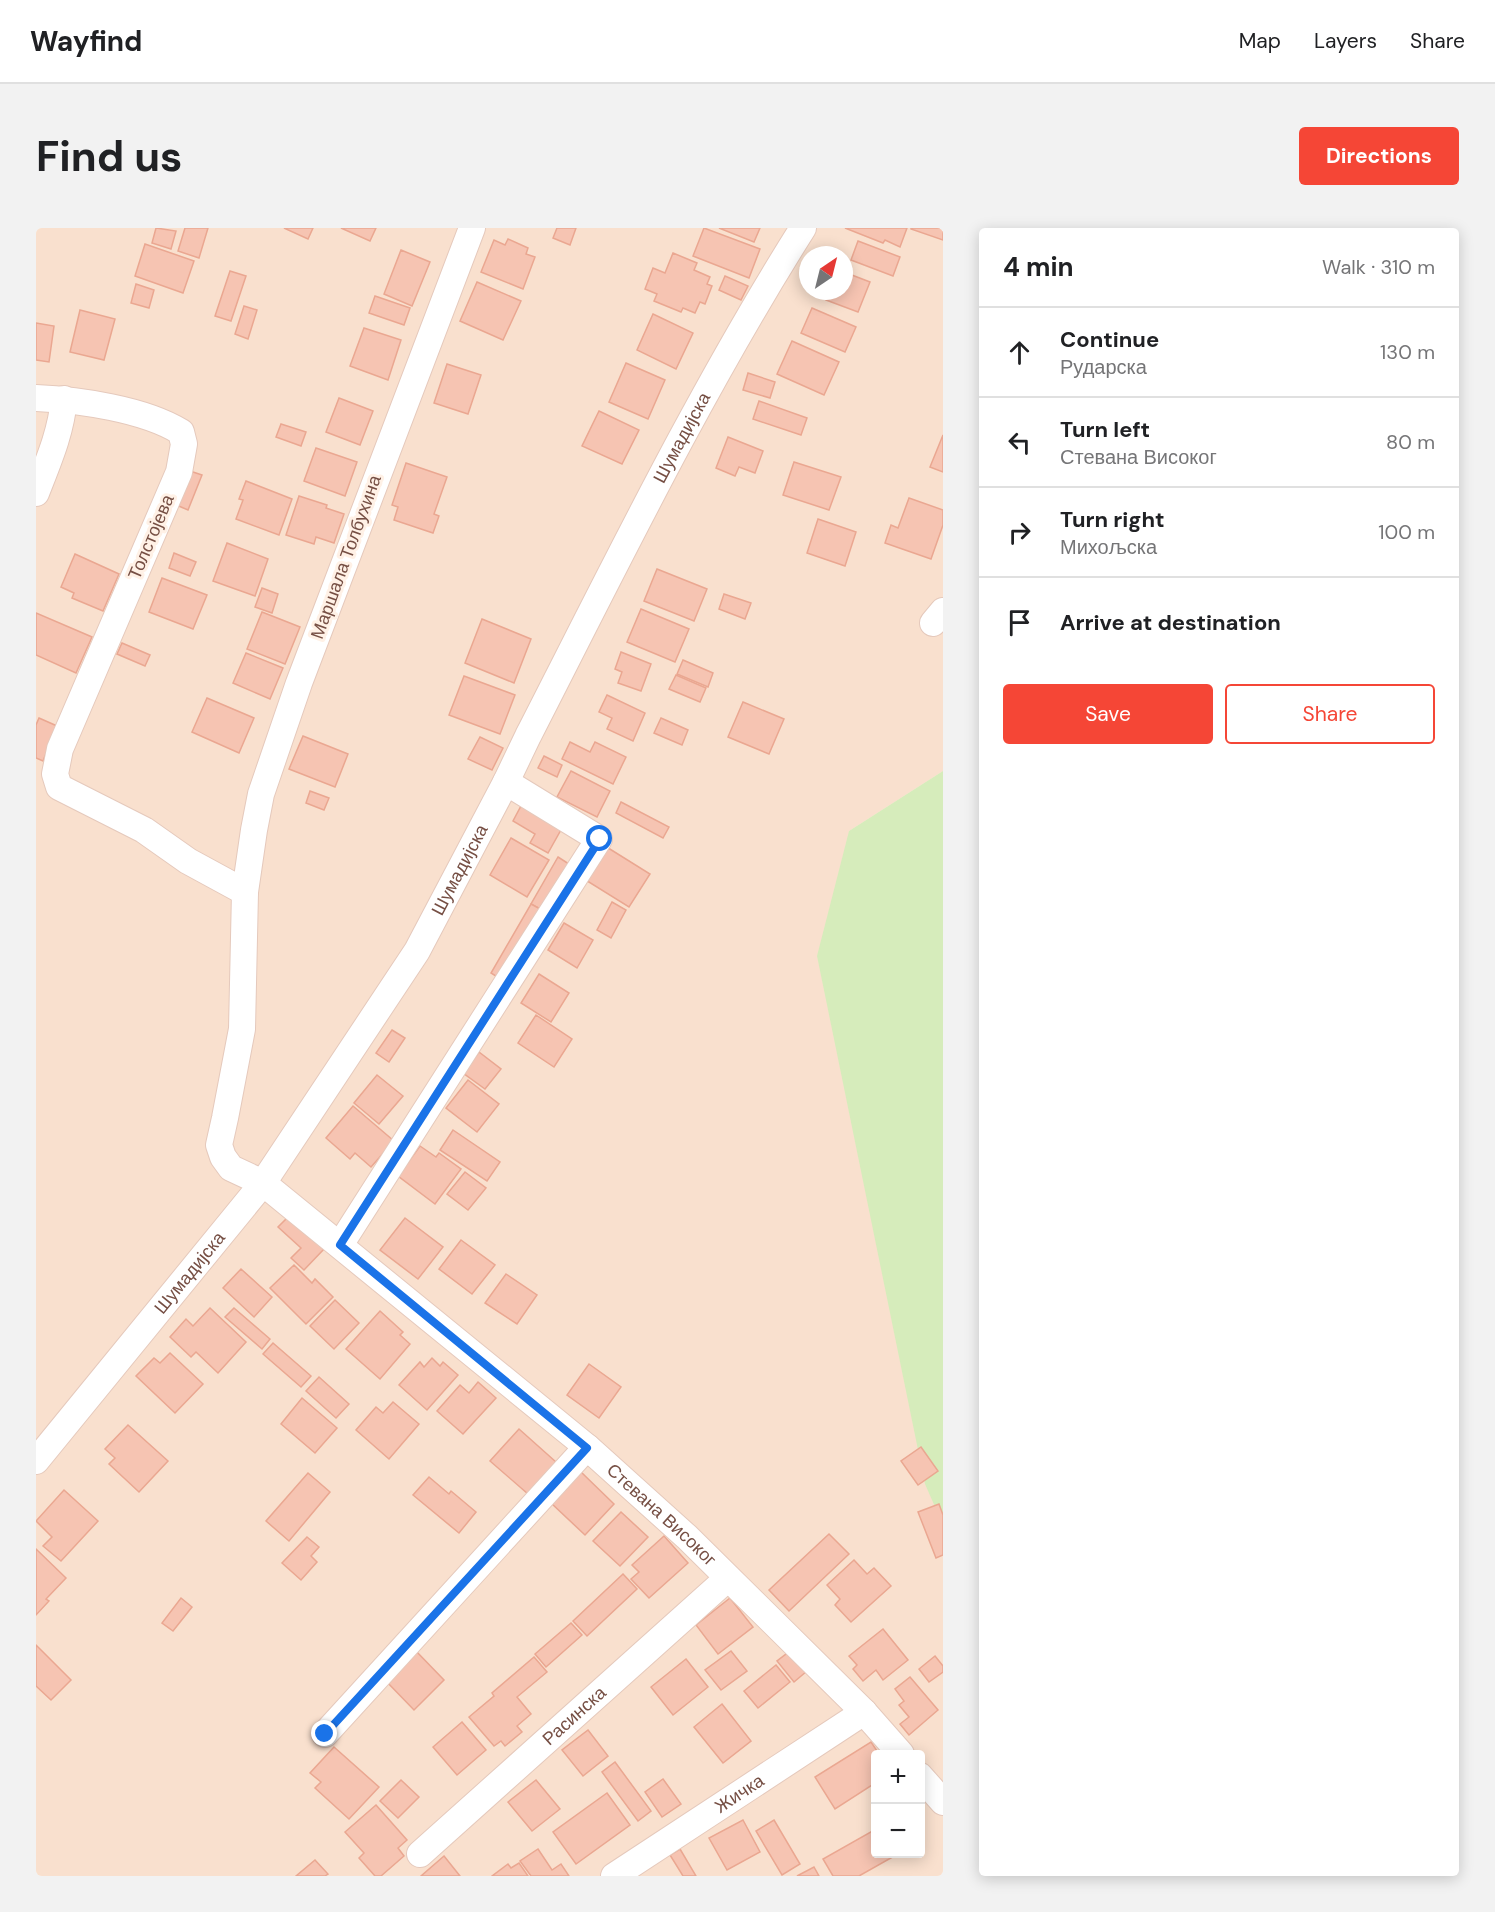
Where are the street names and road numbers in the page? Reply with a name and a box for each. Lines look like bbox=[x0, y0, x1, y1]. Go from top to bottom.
street label: Шумадијска bbox=[648, 387, 716, 487]
street label: Маршала Толбухина bbox=[305, 471, 387, 642]
street label: Толстојева bbox=[122, 490, 180, 583]
street label: Шумадијска bbox=[426, 819, 494, 920]
street label: Шумадијска bbox=[149, 1226, 231, 1319]
street label: Стевана Високог bbox=[601, 1458, 722, 1572]
street label: Расинска bbox=[537, 1680, 612, 1751]
street label: Жичка bbox=[710, 1768, 770, 1819]

